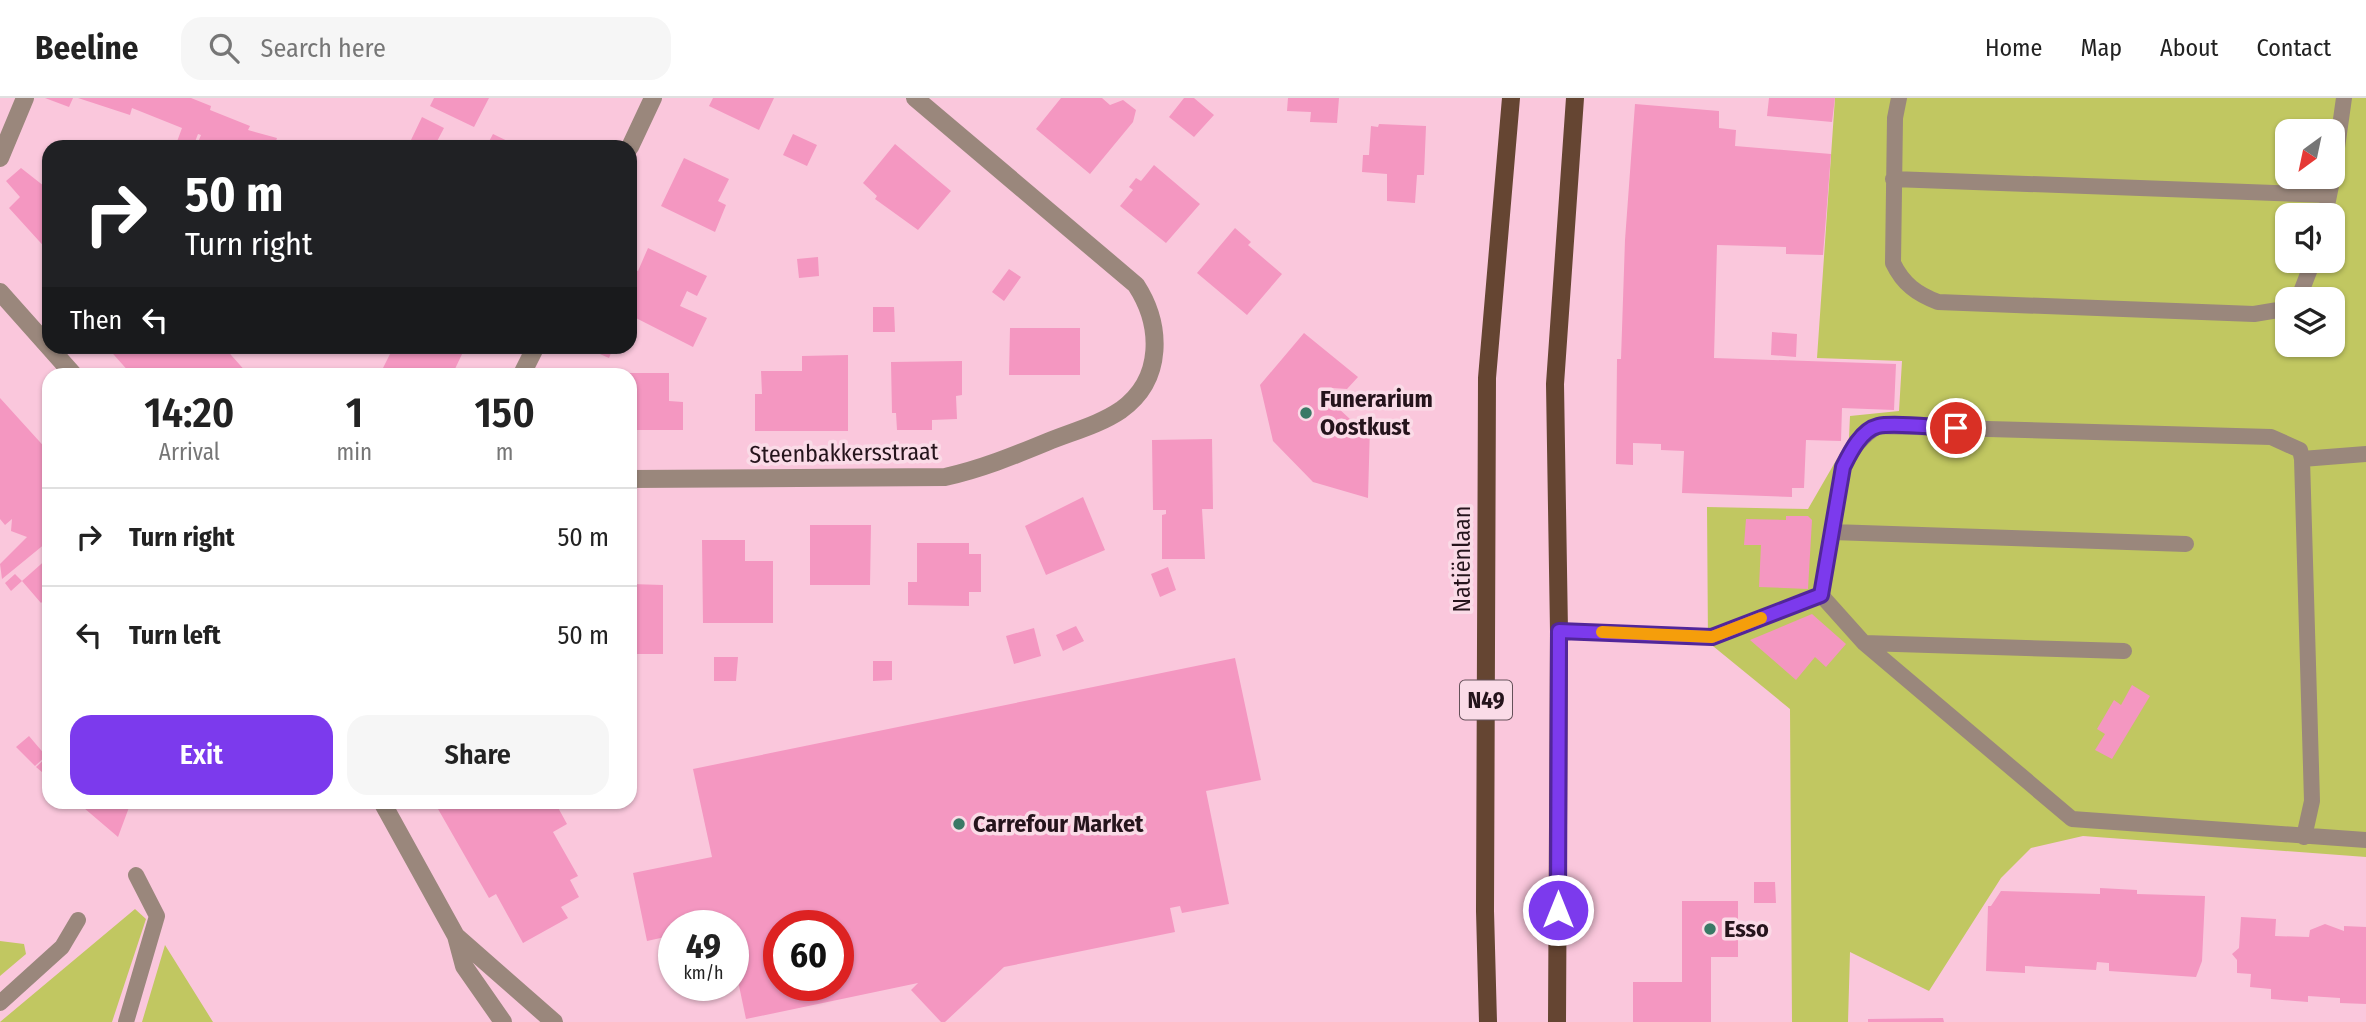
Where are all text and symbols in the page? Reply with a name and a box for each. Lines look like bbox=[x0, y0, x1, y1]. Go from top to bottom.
search box bbox=[181, 17, 671, 80]
text: Beeline bbox=[35, 28, 139, 68]
icon: search bbox=[205, 29, 243, 67]
text: Search here bbox=[261, 33, 386, 64]
text: Home bbox=[1985, 34, 2042, 62]
text: Map bbox=[2080, 34, 2122, 62]
text: About bbox=[2160, 34, 2218, 62]
text: Contact bbox=[2256, 34, 2331, 62]
north arrow bbox=[2275, 119, 2345, 189]
map controls bbox=[2275, 119, 2345, 357]
text: 50 m bbox=[185, 165, 283, 224]
icon: right bbox=[70, 168, 161, 259]
button: sound bbox=[2275, 203, 2345, 273]
text: Turn right bbox=[185, 225, 312, 263]
button: layers bbox=[2275, 287, 2345, 357]
icon: left bbox=[136, 301, 174, 339]
text: Then bbox=[70, 305, 122, 336]
place label: Funerarium Oostkust bbox=[1320, 385, 1433, 441]
text: 14:20 bbox=[144, 388, 234, 438]
text: 1 bbox=[346, 388, 363, 438]
text: 150 bbox=[474, 388, 535, 438]
pin bbox=[1926, 398, 1986, 458]
marker: Funerarium Oostkust bbox=[1298, 405, 1314, 421]
icon: arrive bbox=[1937, 409, 1975, 447]
street label: Steenbakkersstraat bbox=[749, 437, 939, 469]
text: Arrival bbox=[159, 438, 220, 466]
text: min bbox=[337, 438, 372, 466]
text: m bbox=[496, 438, 513, 466]
street label: Natiënlaan bbox=[1448, 506, 1476, 613]
icon: right bbox=[70, 518, 108, 556]
text: Turn right bbox=[129, 522, 235, 553]
text: 50 m bbox=[557, 522, 609, 553]
icon: left bbox=[70, 616, 108, 654]
text: Turn left bbox=[129, 620, 221, 651]
text: 50 m bbox=[557, 620, 609, 651]
road number: N49 bbox=[1460, 680, 1512, 720]
button: Exit bbox=[70, 715, 333, 795]
button: Share bbox=[347, 715, 609, 795]
place label: Carrefour Market bbox=[973, 810, 1144, 838]
marker: Carrefour Market bbox=[951, 816, 967, 832]
position arrow bbox=[1521, 873, 1595, 947]
speed limit sign: 60 bbox=[763, 910, 854, 1001]
place label: Esso bbox=[1724, 915, 1769, 943]
marker: Esso bbox=[1702, 921, 1718, 937]
text: 49 bbox=[686, 925, 721, 967]
text: km/h bbox=[683, 962, 724, 984]

